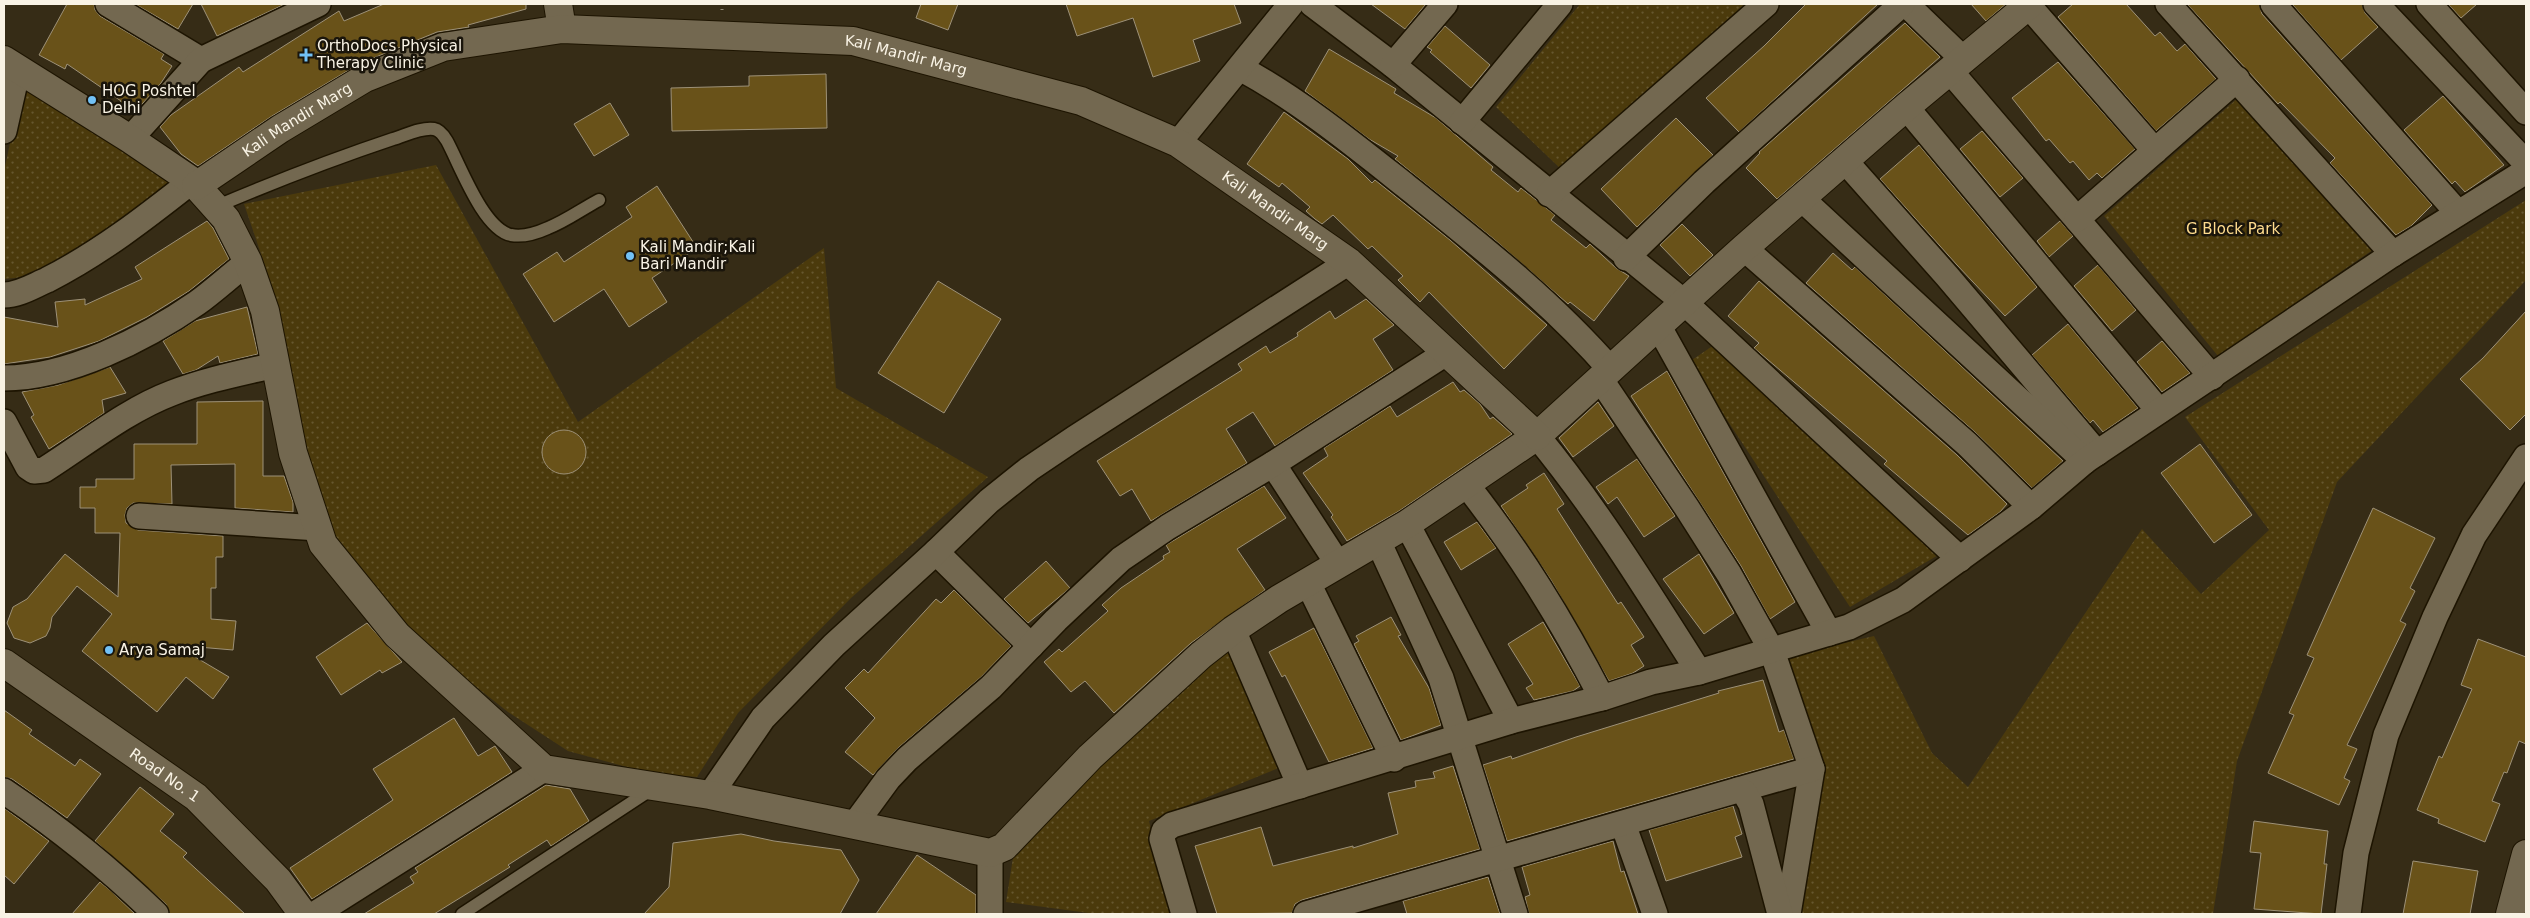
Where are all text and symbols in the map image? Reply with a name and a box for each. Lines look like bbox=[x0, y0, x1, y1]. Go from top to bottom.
street label: Kali Mandir Marg bbox=[845, 32, 969, 80]
place label: OrthoDocs Physical Therapy Clinic bbox=[316, 37, 462, 72]
marker: OrthoDocs Physical Therapy Clinic bbox=[299, 48, 313, 62]
street label: Kali Mandir Marg bbox=[239, 79, 355, 161]
place label: HOG Poshtel Delhi bbox=[102, 82, 196, 117]
marker: HOG Poshtel Delhi bbox=[86, 94, 98, 106]
street label: Kali Mandir Marg bbox=[1218, 167, 1332, 254]
park label: G Block Park bbox=[2186, 220, 2280, 238]
place label: Kali Mandir;Kali Bari Mandir bbox=[640, 238, 756, 273]
marker: Kali Mandir;Kali Bari Mandir bbox=[624, 250, 636, 262]
place label: Arya Samaj bbox=[119, 641, 205, 659]
marker: Arya Samaj bbox=[103, 644, 115, 656]
street label: Road No. 1 bbox=[126, 744, 203, 806]

